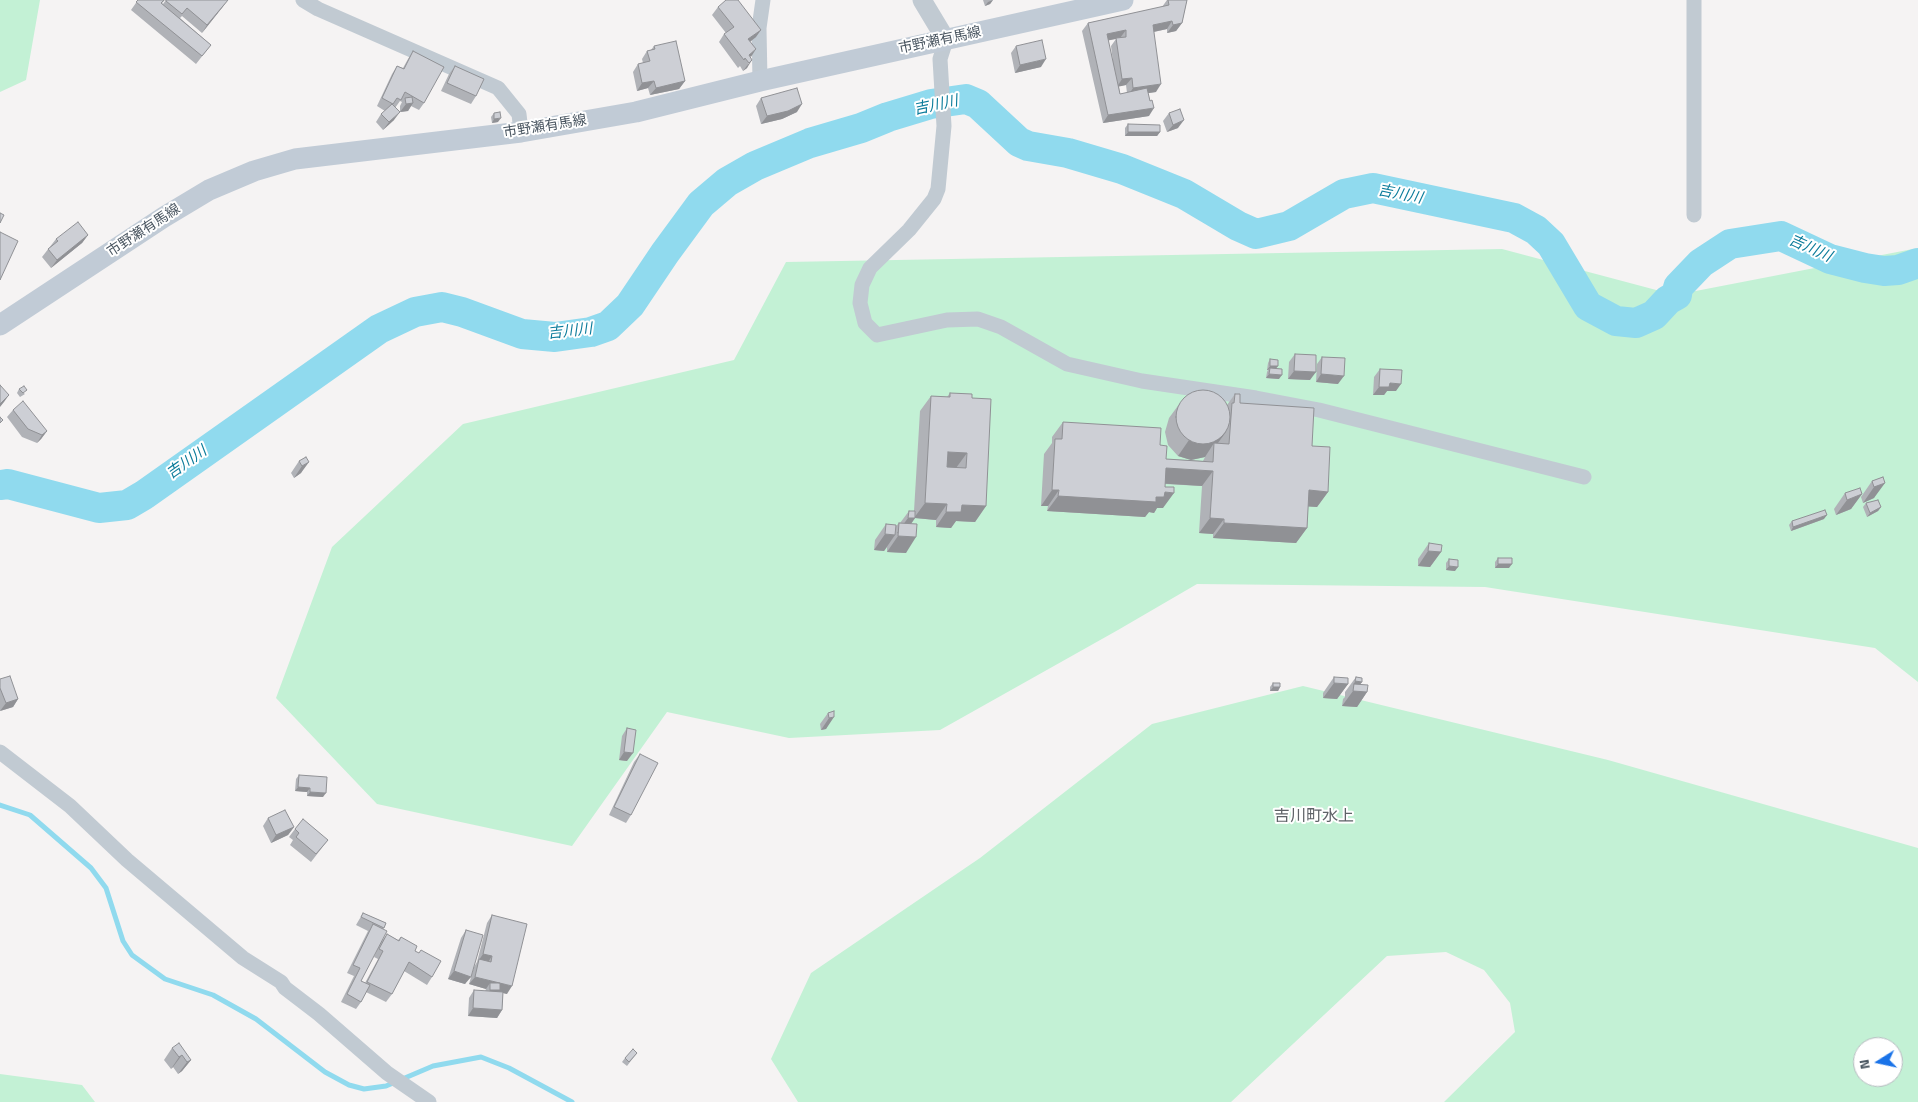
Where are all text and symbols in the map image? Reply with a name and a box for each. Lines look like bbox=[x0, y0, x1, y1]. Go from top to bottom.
street label: 市野瀬有馬線 bbox=[897, 24, 983, 58]
water label: 吉川川 bbox=[912, 93, 960, 119]
street label: 市野瀬有馬線 bbox=[502, 112, 588, 142]
water label: 吉川川 bbox=[1376, 182, 1424, 208]
street label: 市野瀬有馬線 bbox=[104, 201, 184, 261]
water label: 吉川川 bbox=[1786, 232, 1834, 266]
water label: 吉川川 bbox=[547, 321, 593, 343]
water label: 吉川川 bbox=[163, 443, 211, 483]
district label: 吉川町水上 bbox=[1274, 807, 1354, 827]
north arrow bbox=[1853, 1037, 1903, 1087]
text: N bbox=[1853, 1058, 1875, 1071]

